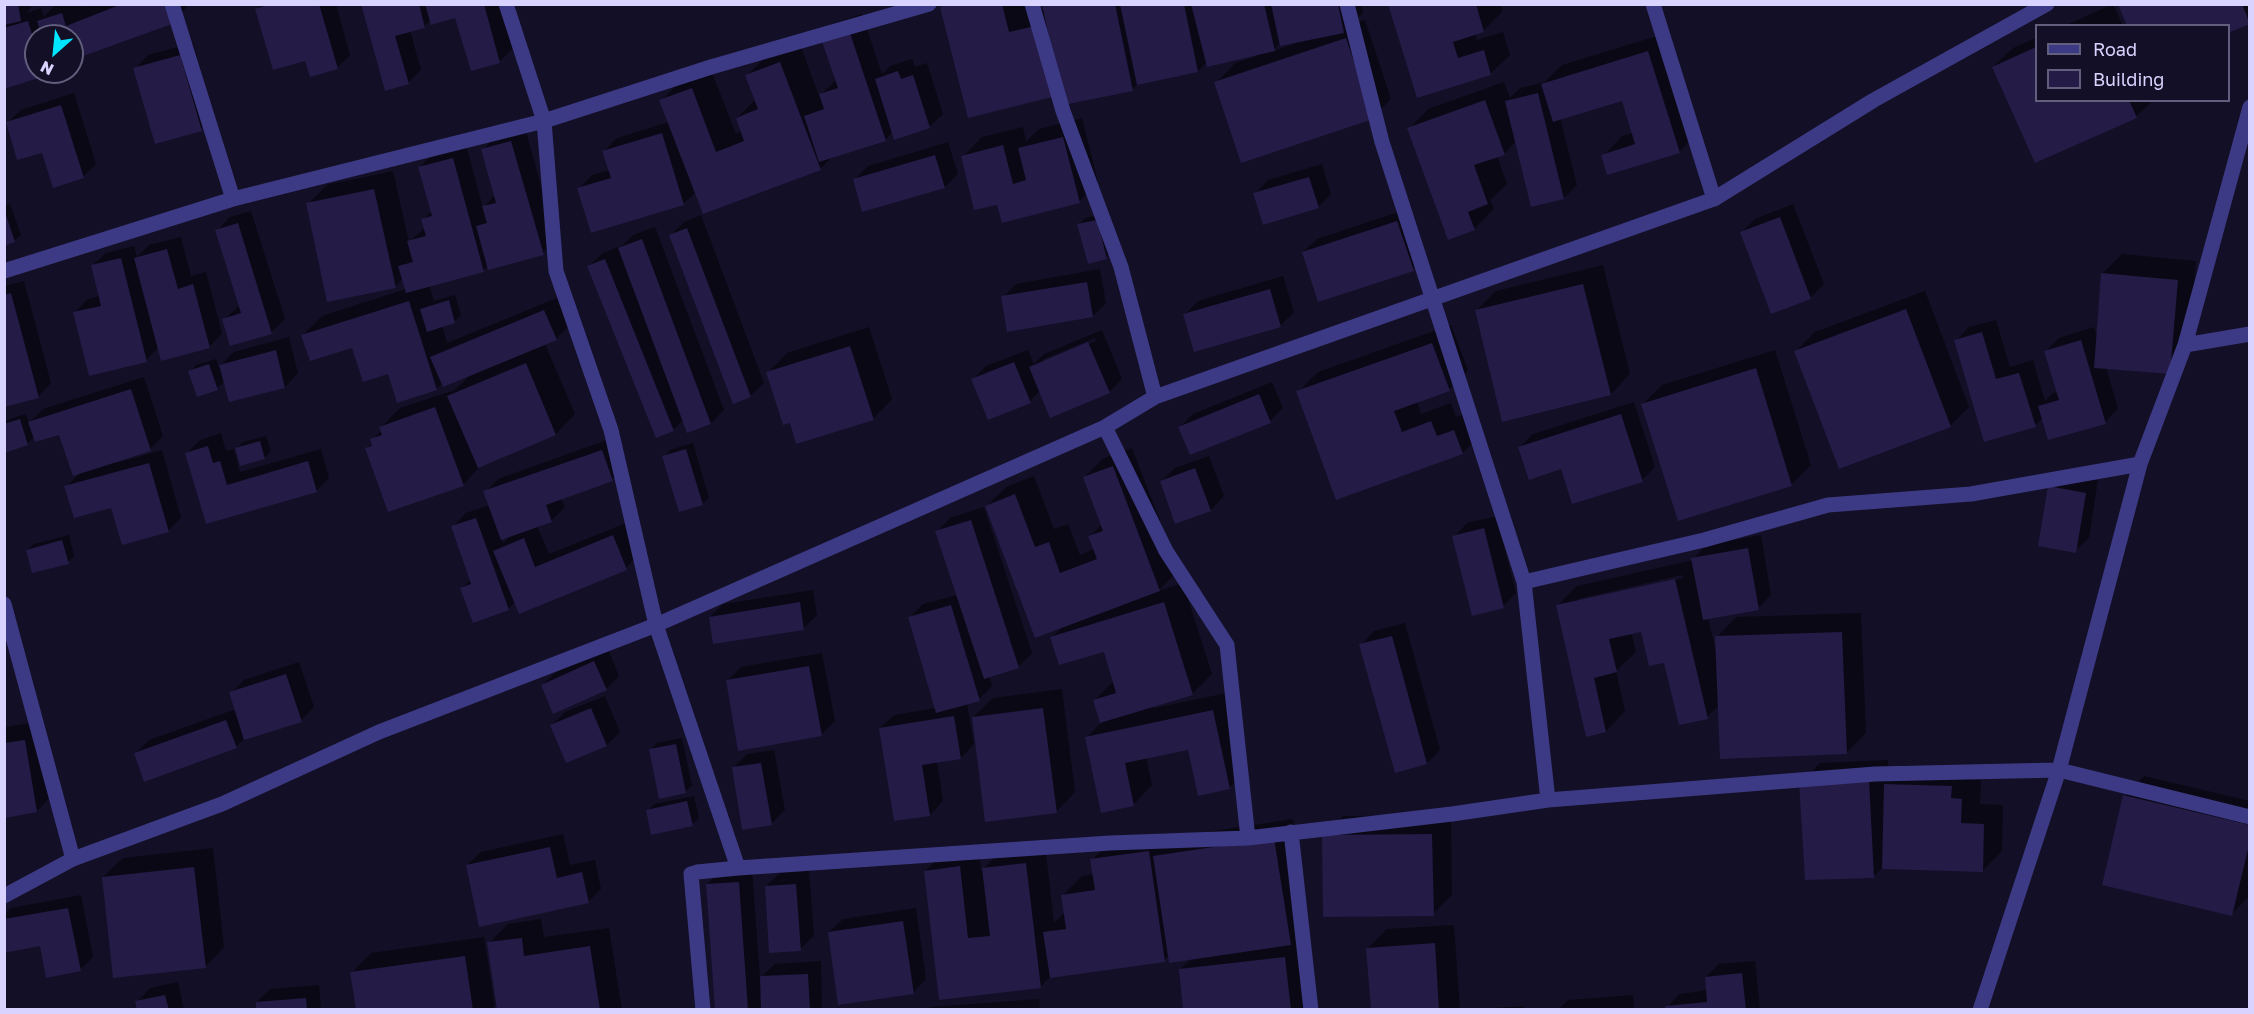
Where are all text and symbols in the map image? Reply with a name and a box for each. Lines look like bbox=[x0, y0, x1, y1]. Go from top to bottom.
north arrow bbox=[24, 24, 84, 84]
legend bbox=[2035, 24, 2230, 102]
text: Road bbox=[2093, 38, 2137, 60]
text: N bbox=[37, 57, 57, 80]
text: Building bbox=[2093, 68, 2164, 90]

